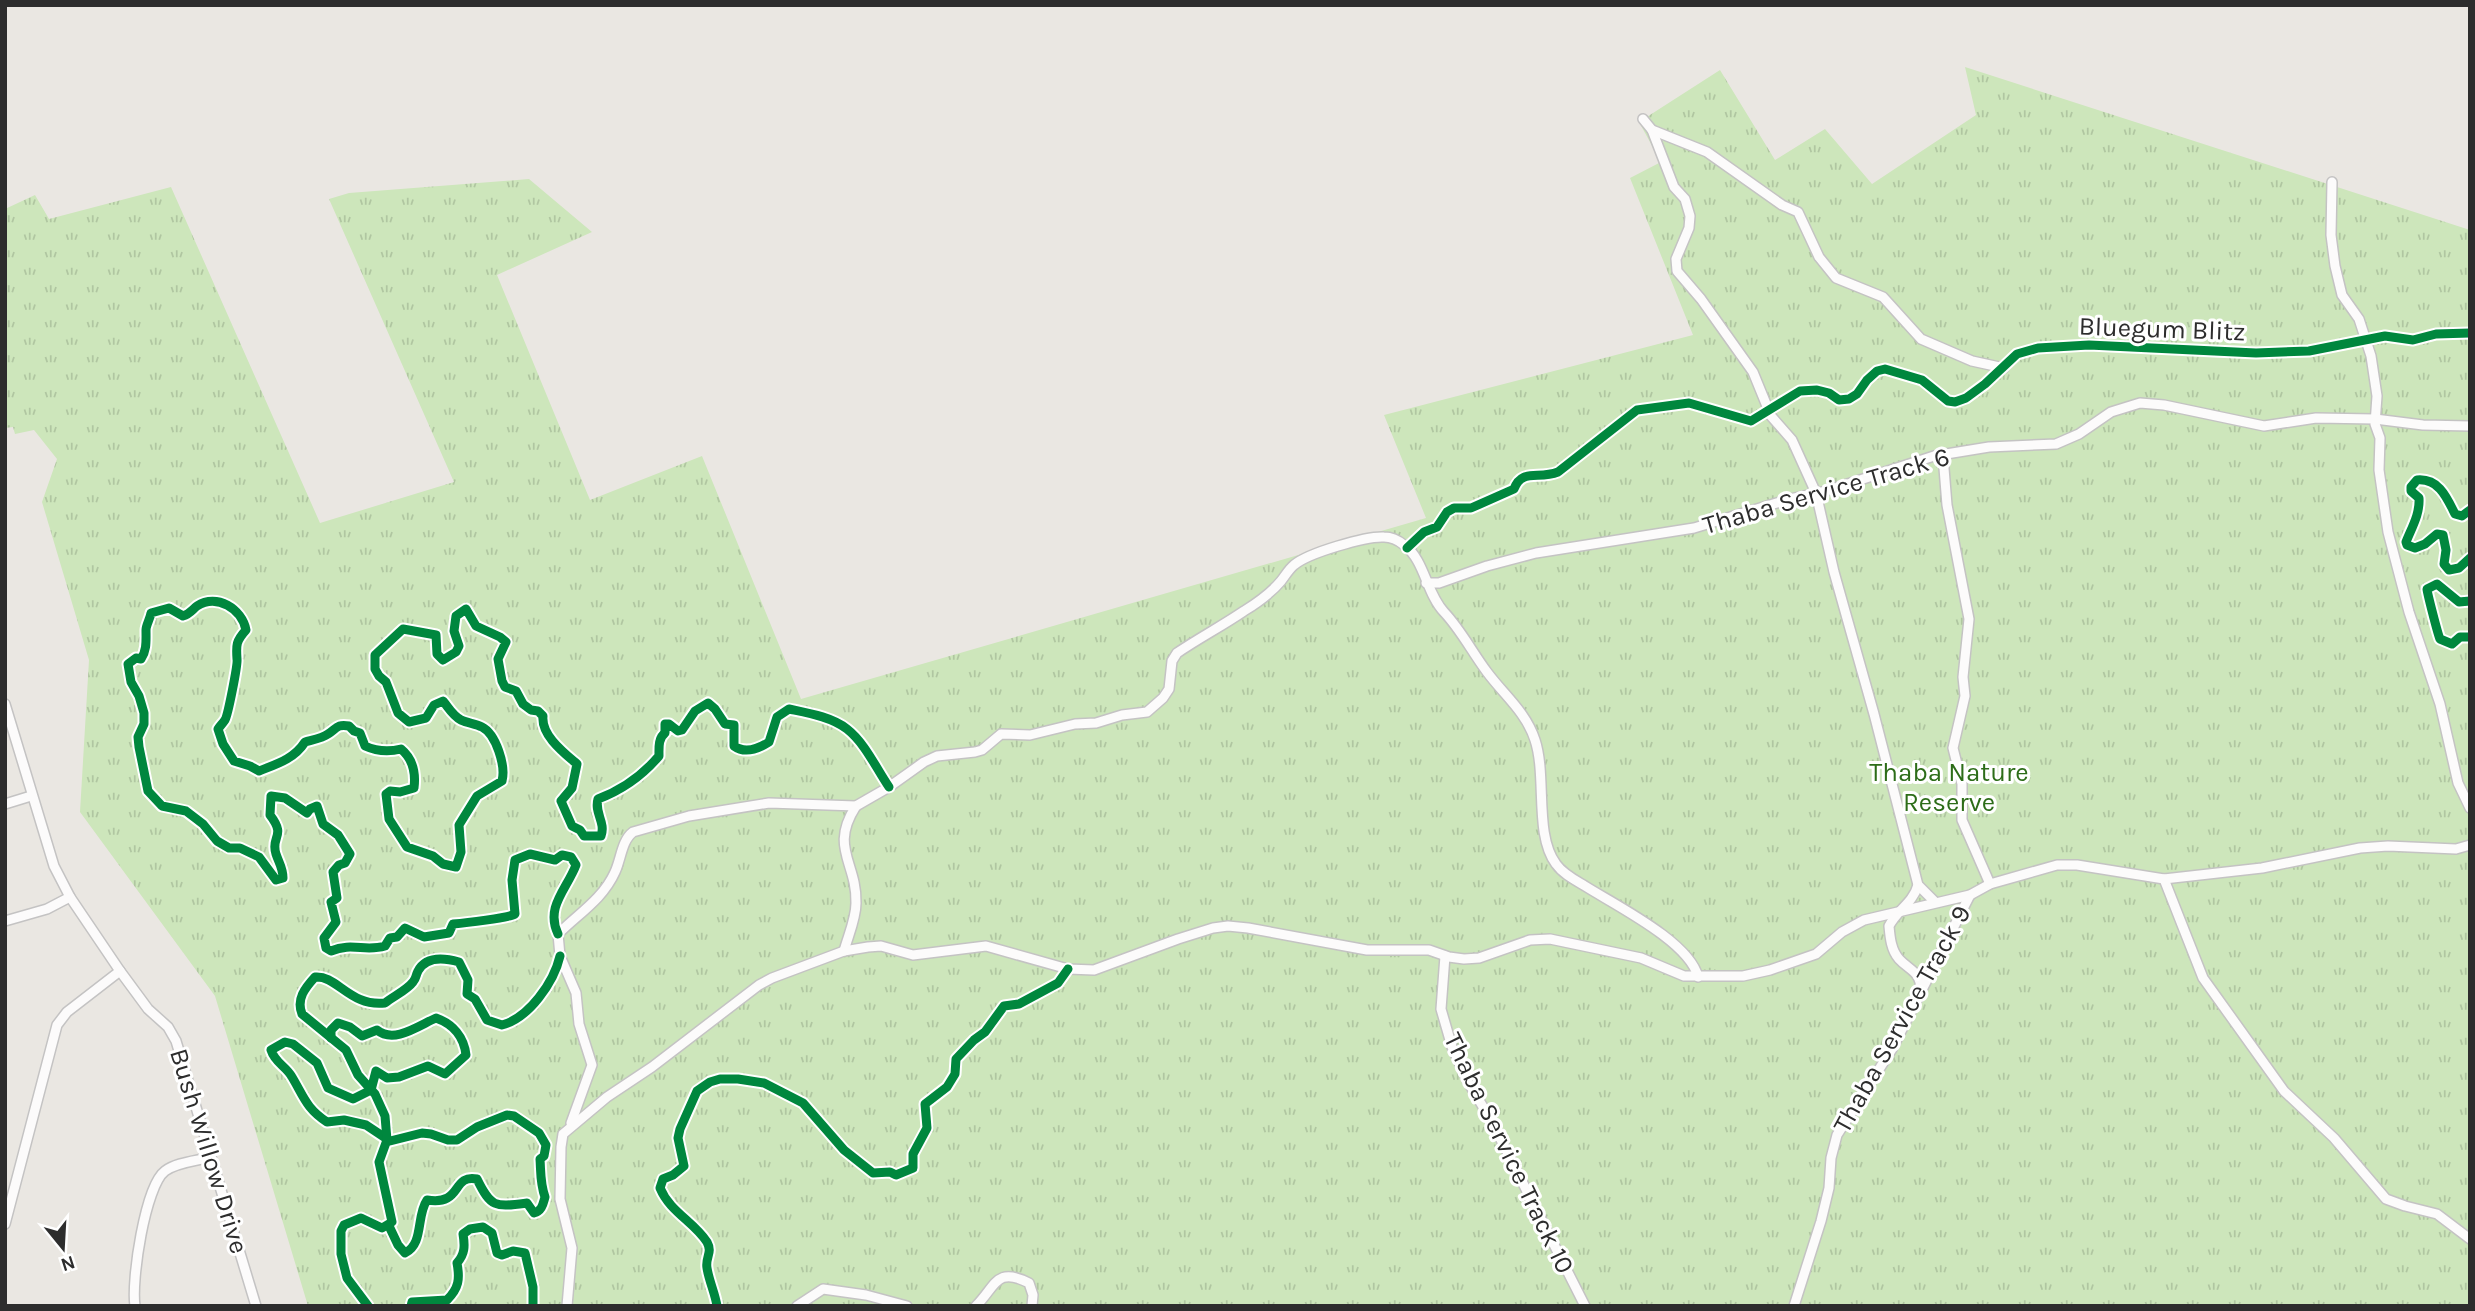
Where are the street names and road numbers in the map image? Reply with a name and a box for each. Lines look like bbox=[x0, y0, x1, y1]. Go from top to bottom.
street label: Bluegum Blitz bbox=[2078, 311, 2246, 347]
street label: Thaba Service Track 6 bbox=[1699, 441, 1953, 541]
street label: Thaba Service Track 9 bbox=[1827, 900, 1977, 1138]
street label: Thaba Service Track 10 bbox=[1437, 1027, 1581, 1279]
street label: Bush Willow Drive bbox=[163, 1045, 255, 1257]

